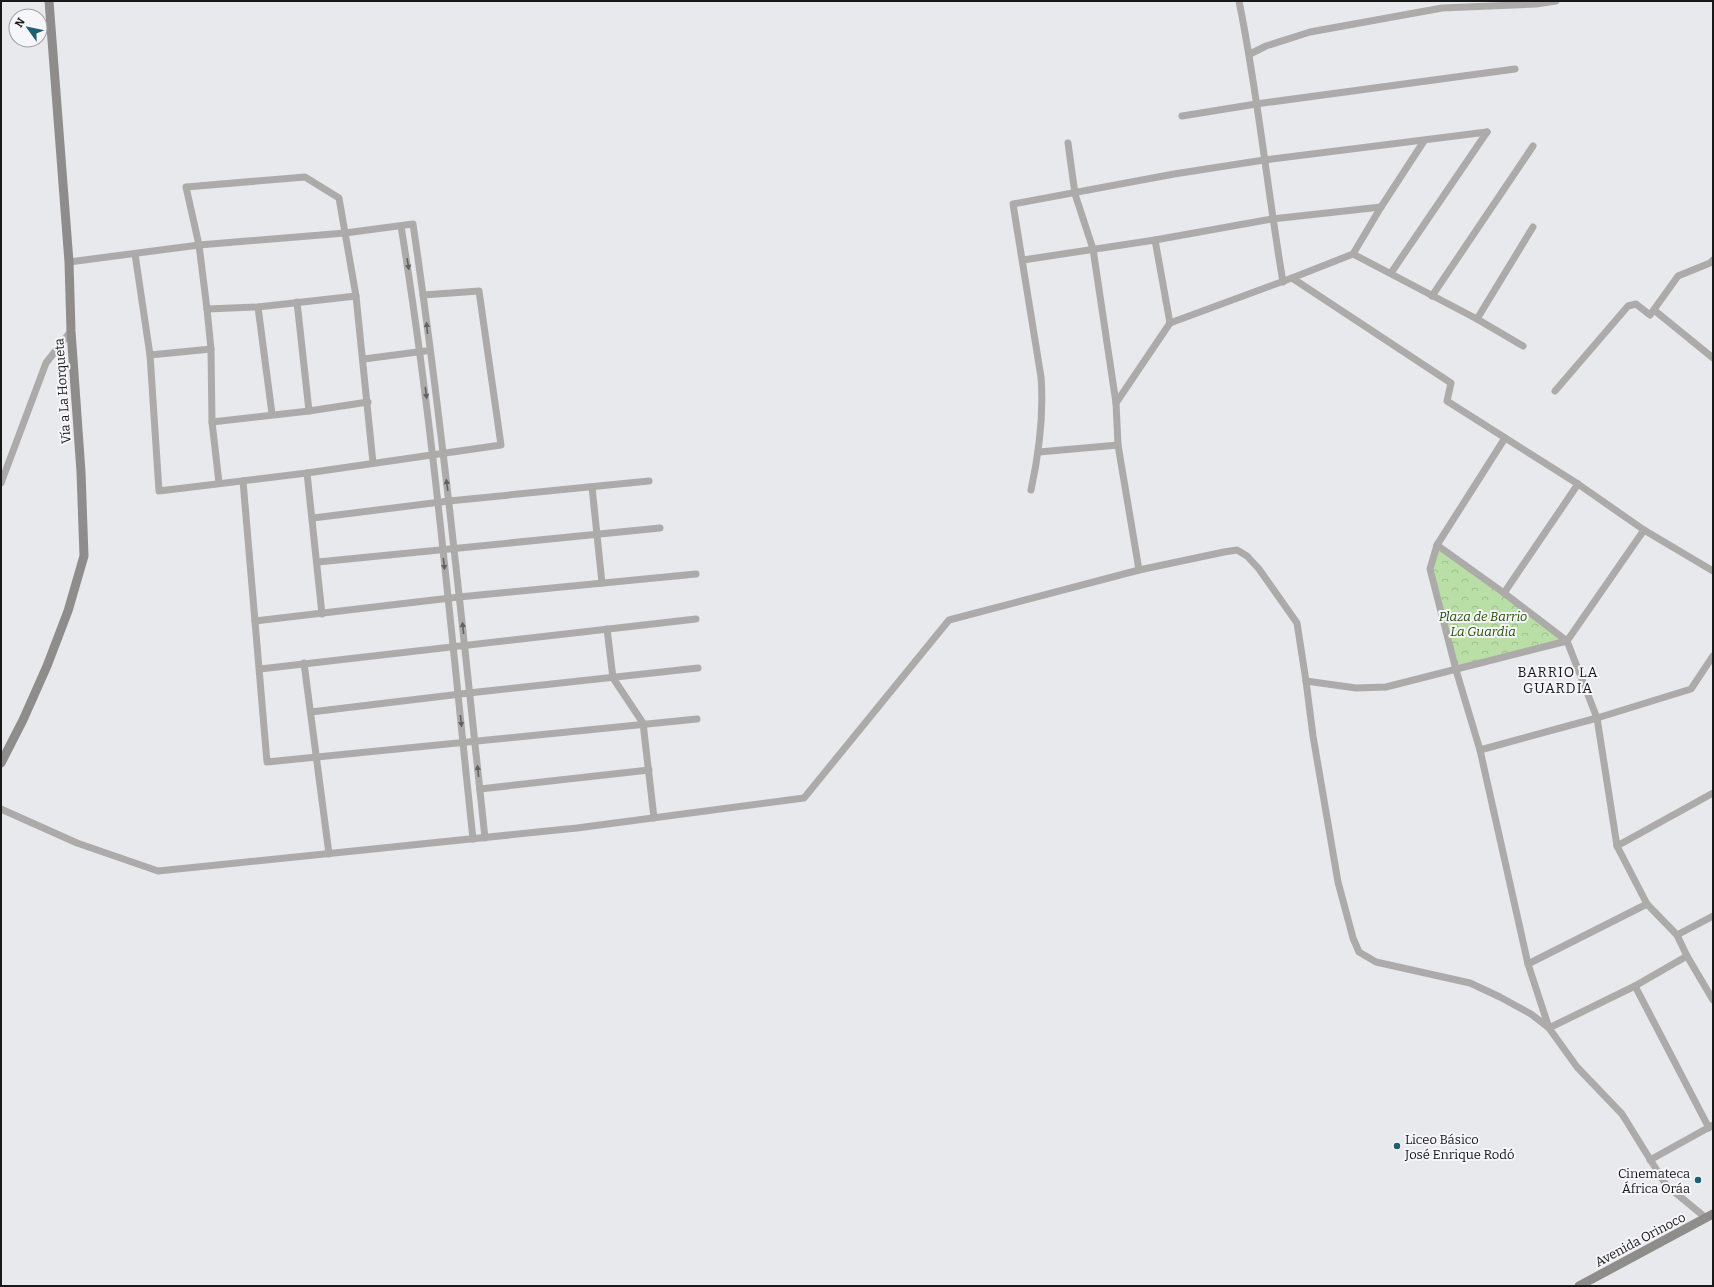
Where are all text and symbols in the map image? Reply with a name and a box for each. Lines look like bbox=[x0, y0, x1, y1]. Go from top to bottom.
north arrow bbox=[8, 8, 48, 48]
text: N bbox=[12, 15, 28, 30]
one-way arrow bbox=[405, 258, 411, 270]
one-way arrow bbox=[424, 322, 430, 334]
street label: Vía a La Horqueta bbox=[51, 338, 74, 444]
one-way arrow bbox=[423, 387, 429, 399]
one-way arrow bbox=[443, 479, 450, 491]
one-way arrow bbox=[441, 558, 447, 570]
park label: Plaza de Barrio La Guardia bbox=[1439, 609, 1527, 639]
one-way arrow bbox=[459, 622, 466, 634]
district label: BARRIO LA GUARDIA bbox=[1518, 664, 1599, 697]
one-way arrow bbox=[457, 715, 464, 727]
one-way arrow bbox=[475, 765, 481, 777]
place label: Liceo Básico José Enrique Rodó bbox=[1404, 1132, 1514, 1162]
marker: Liceo Básico José Enrique Rodó bbox=[1392, 1141, 1402, 1151]
place label: Cinemateca África Oráa bbox=[1618, 1166, 1690, 1196]
marker: Cinemateca África Oráa bbox=[1693, 1175, 1703, 1185]
street label: Avenida Orinoco bbox=[1592, 1209, 1688, 1270]

